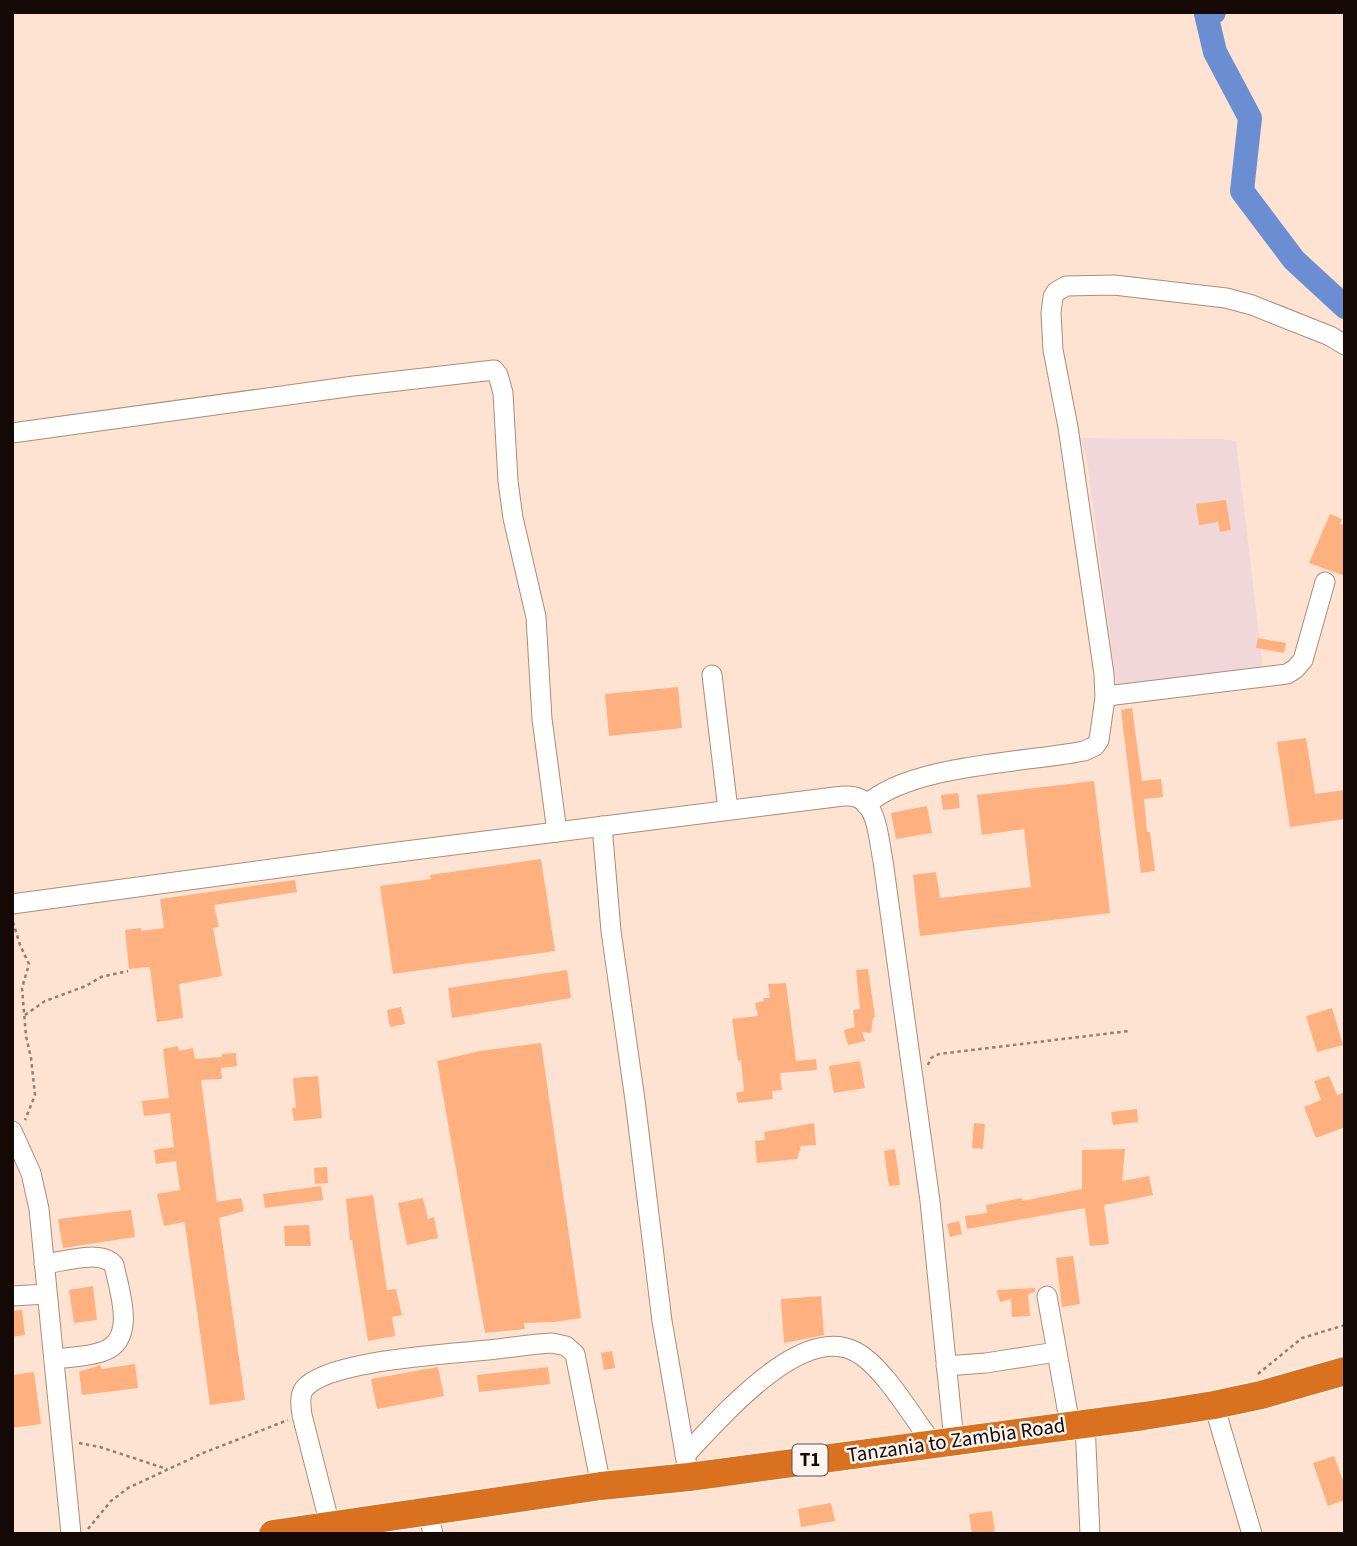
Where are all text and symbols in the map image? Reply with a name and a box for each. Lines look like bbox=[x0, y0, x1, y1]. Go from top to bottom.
street label: Tanzania to Zambia Road bbox=[845, 1410, 1067, 1470]
road number: T1 bbox=[792, 1444, 828, 1476]

